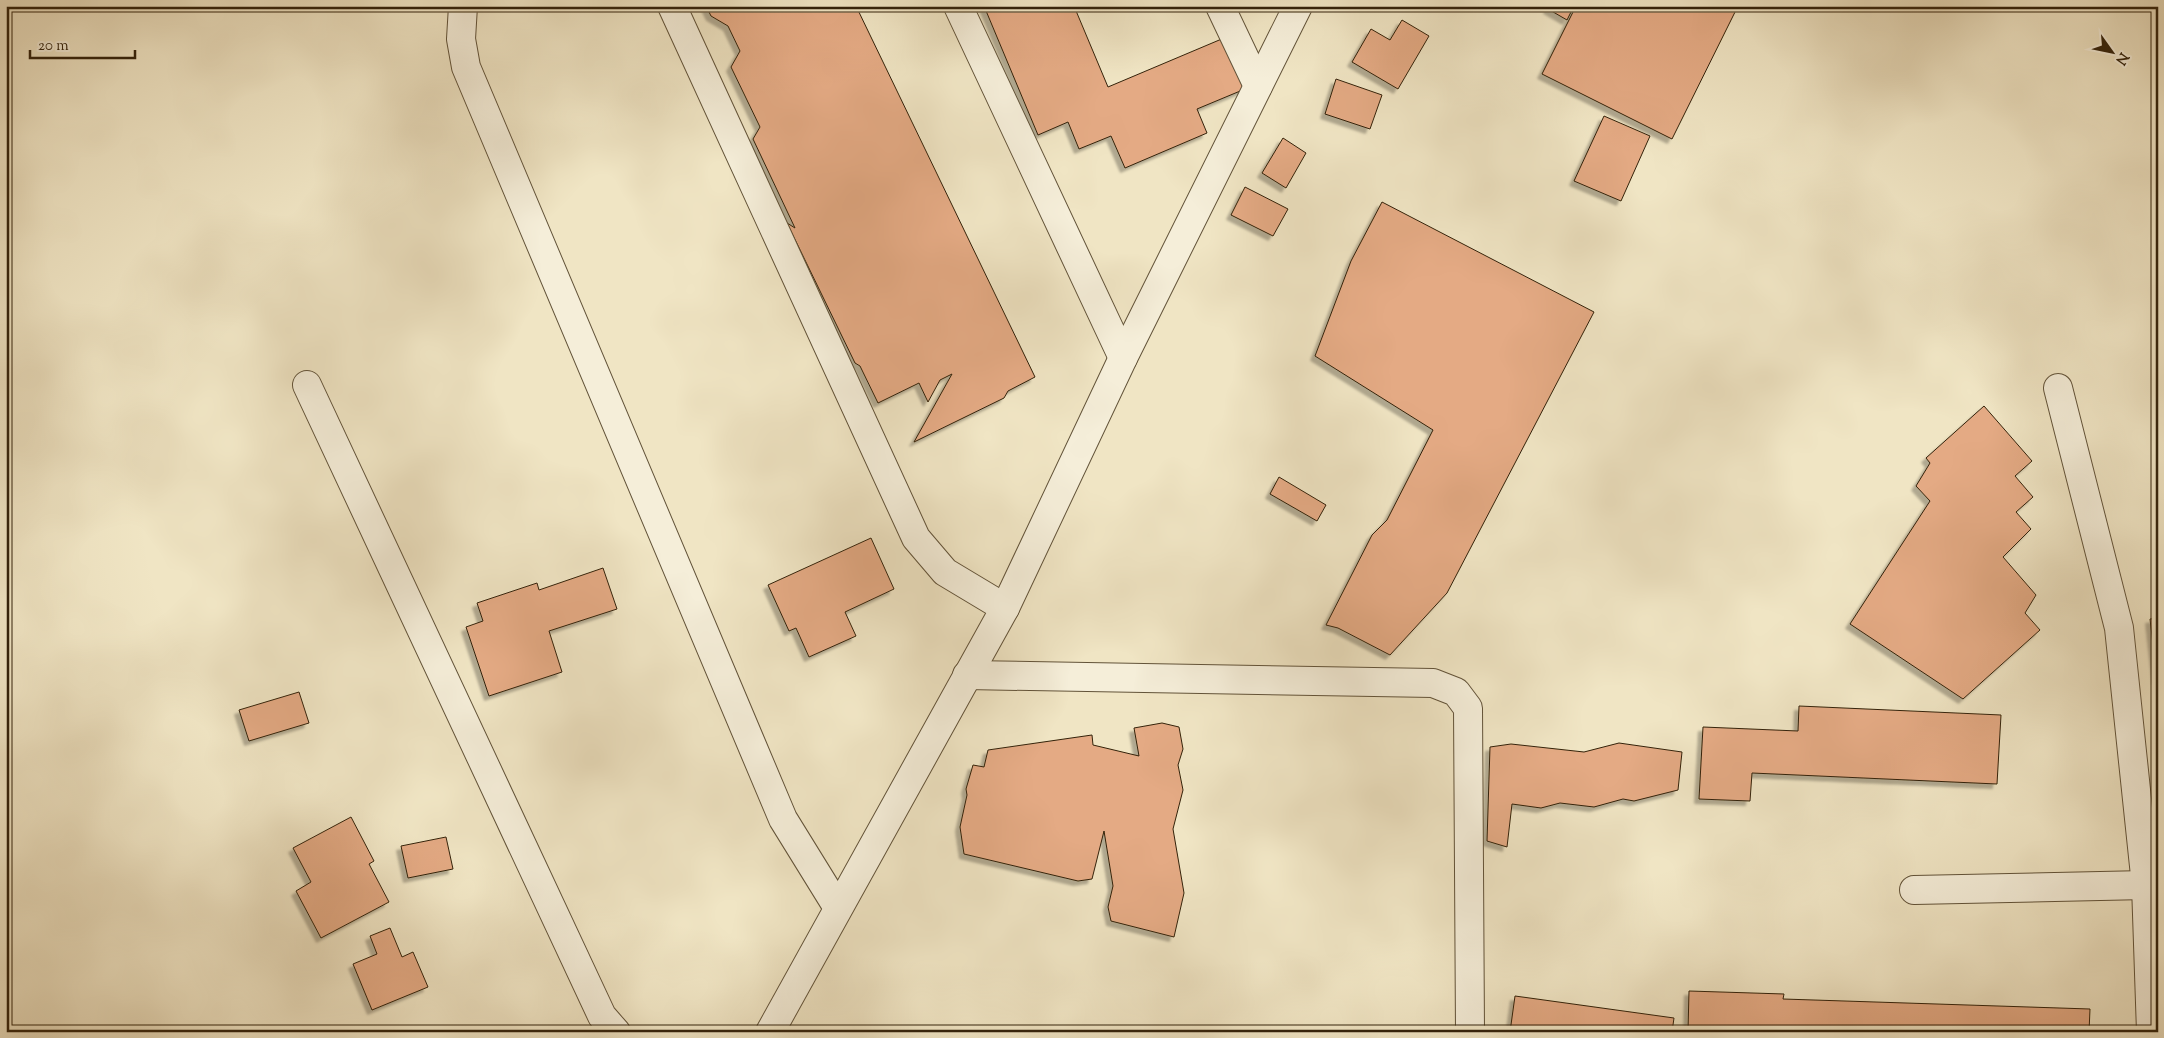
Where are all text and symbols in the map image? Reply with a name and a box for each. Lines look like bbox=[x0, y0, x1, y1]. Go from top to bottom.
scale bar bbox=[30, 28, 135, 60]
north arrow bbox=[2086, 28, 2136, 78]
text: 20 m bbox=[38, 36, 69, 57]
text: N bbox=[2110, 48, 2133, 68]

